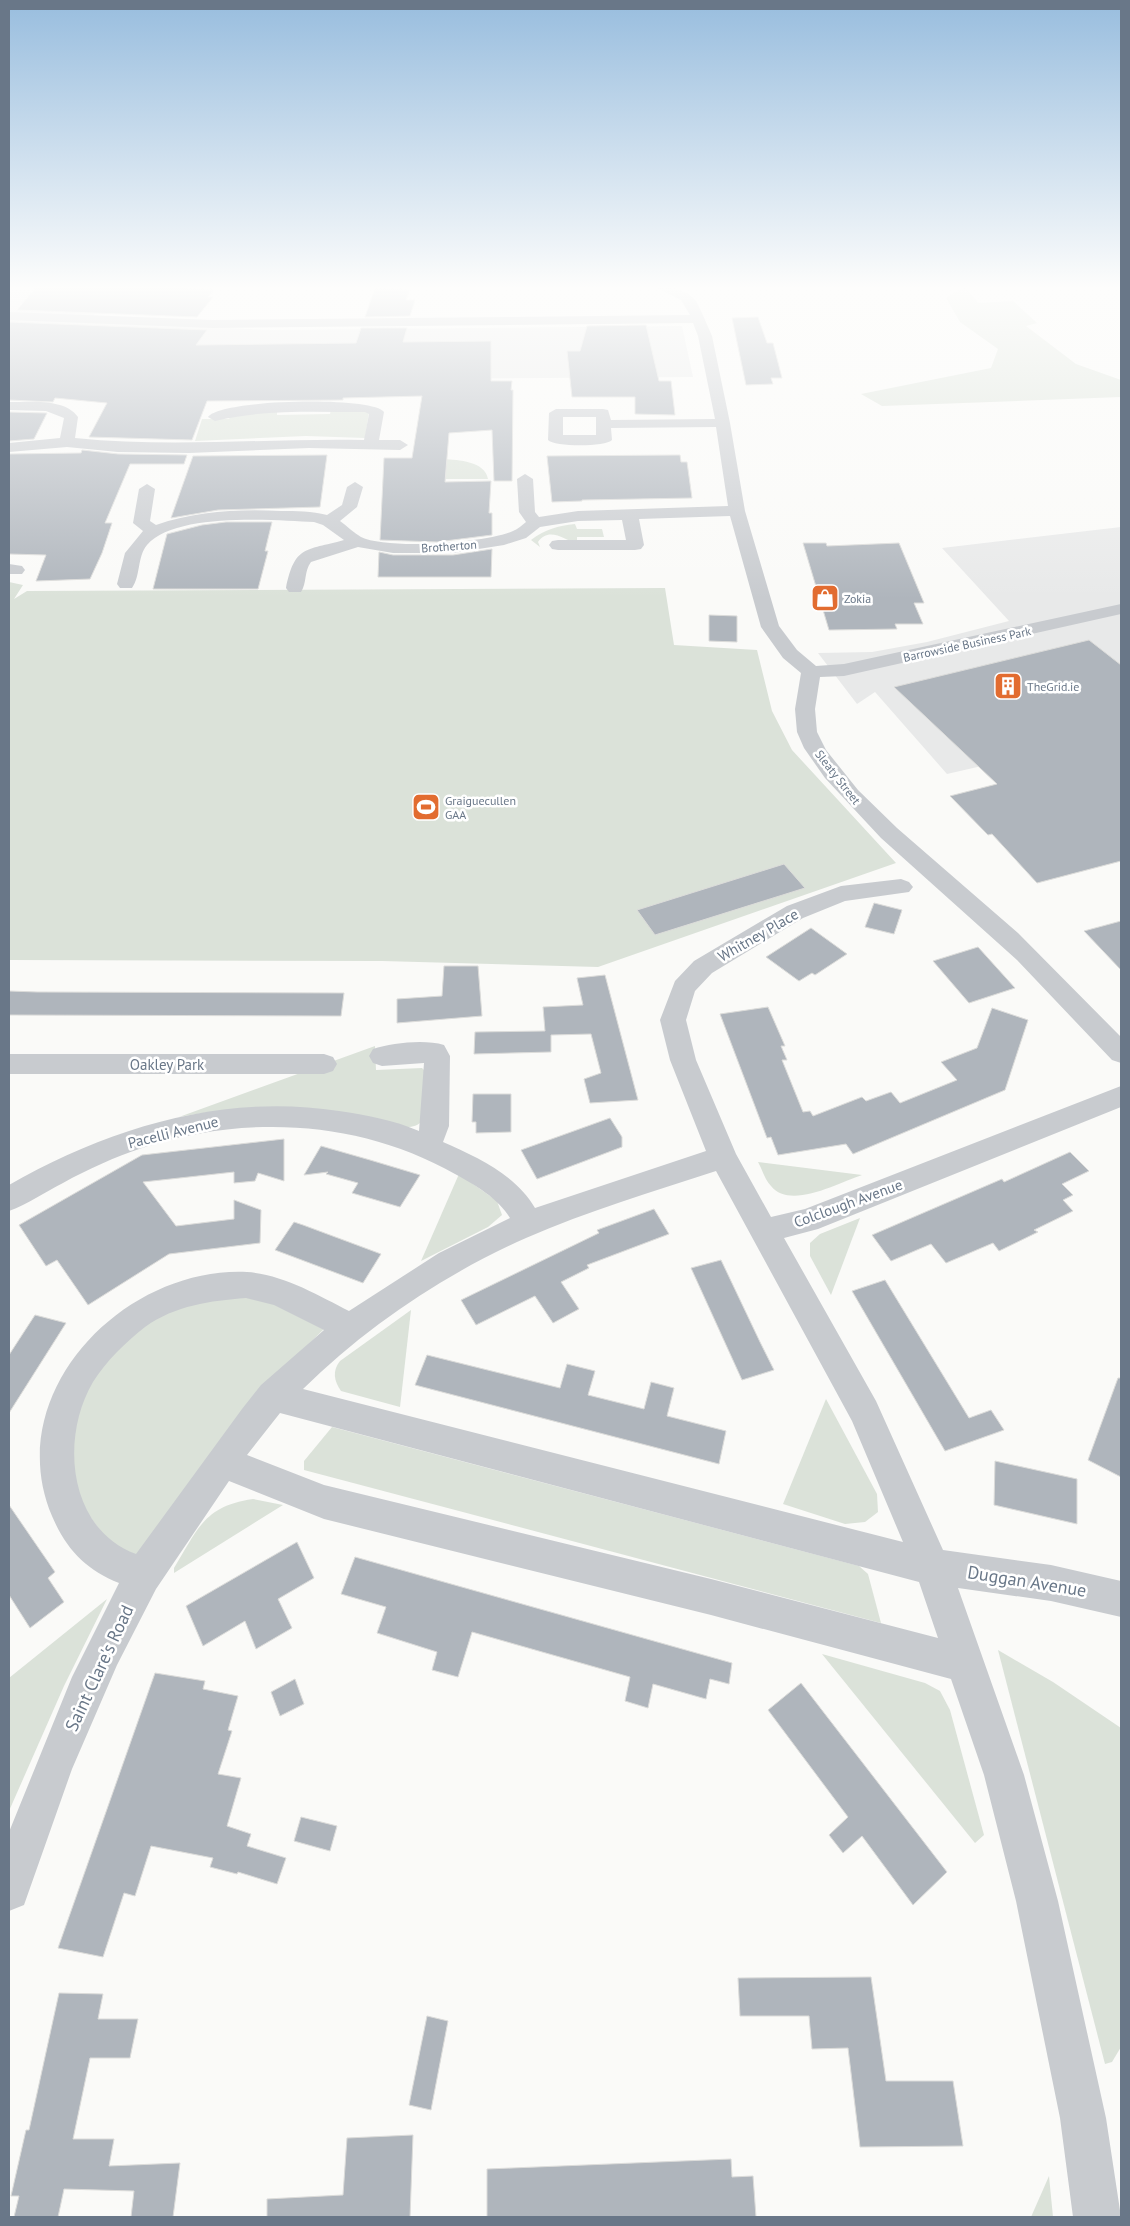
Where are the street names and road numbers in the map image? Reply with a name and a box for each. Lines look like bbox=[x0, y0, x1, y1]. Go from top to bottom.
street label: Brotherton bbox=[421, 537, 477, 555]
street label: Barrowside Business Park bbox=[902, 623, 1032, 665]
street label: Sleaty Street bbox=[812, 747, 864, 807]
street label: Whitney Place bbox=[714, 904, 802, 966]
street label: Oakley Park bbox=[130, 1055, 205, 1074]
street label: Pacelli Avenue bbox=[126, 1112, 220, 1152]
street label: Colclough Avenue bbox=[791, 1175, 905, 1231]
street label: Duggan Avenue bbox=[966, 1560, 1088, 1602]
street label: Saint Clare's Road bbox=[60, 1601, 138, 1735]

